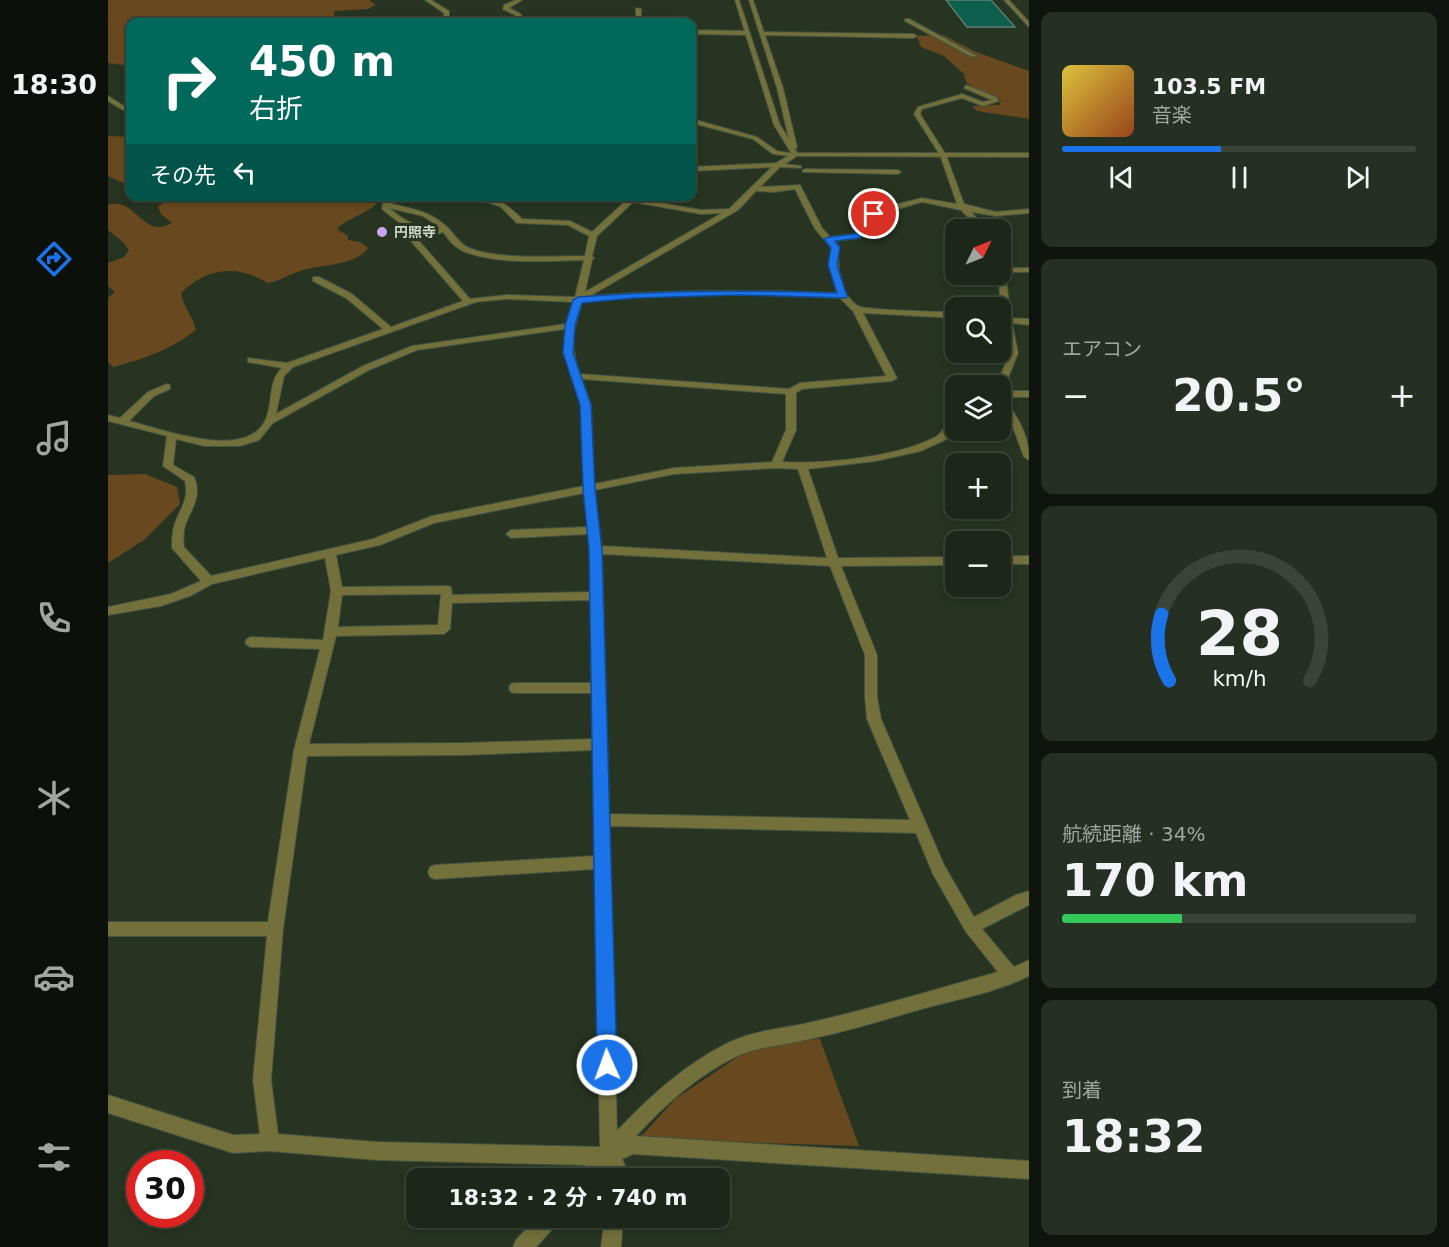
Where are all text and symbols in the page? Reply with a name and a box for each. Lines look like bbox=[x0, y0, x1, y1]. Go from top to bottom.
text: 450 m bbox=[249, 37, 395, 86]
icon: right bbox=[150, 42, 228, 120]
text: 18:30 bbox=[11, 69, 97, 100]
text: 103.5 FM bbox=[1152, 74, 1266, 99]
text: 右折 bbox=[249, 93, 303, 124]
text: 音楽 bbox=[1152, 103, 1192, 127]
icon: left bbox=[228, 156, 261, 189]
icon: previous bbox=[1105, 161, 1138, 194]
icon: pause bbox=[1223, 161, 1256, 194]
icon: next bbox=[1341, 161, 1374, 194]
text: その先 bbox=[150, 163, 216, 188]
pin bbox=[848, 188, 899, 239]
icon: arrive bbox=[857, 197, 890, 230]
north arrow bbox=[945, 219, 1011, 285]
map controls bbox=[945, 219, 1011, 597]
place label: 円照寺 bbox=[394, 224, 436, 240]
marker: 円照寺 bbox=[375, 225, 389, 239]
icon: directions bbox=[33, 238, 75, 280]
button: search bbox=[945, 297, 1011, 363]
text: エアコン bbox=[1062, 337, 1142, 361]
text: 20.5° bbox=[1172, 369, 1306, 422]
button: layers bbox=[945, 375, 1011, 441]
text: − bbox=[1062, 376, 1090, 415]
text: + bbox=[1388, 376, 1416, 415]
icon: music bbox=[33, 417, 75, 459]
button: + bbox=[945, 453, 1011, 519]
button: − bbox=[945, 531, 1011, 597]
icon: phone bbox=[33, 597, 75, 639]
text: 28 bbox=[1196, 597, 1282, 670]
text: km/h bbox=[1212, 666, 1266, 691]
icon: climate bbox=[33, 777, 75, 819]
text: 航続距離 · 34% bbox=[1062, 822, 1206, 846]
text: 170 km bbox=[1062, 854, 1248, 907]
icon: car bbox=[33, 956, 75, 998]
position arrow bbox=[575, 1033, 639, 1097]
text: 到着 bbox=[1062, 1078, 1102, 1102]
text: 18:32 bbox=[1062, 1110, 1205, 1163]
icon: filters bbox=[33, 1136, 75, 1178]
speed limit sign: 30 bbox=[126, 1150, 204, 1228]
text: 18:32 · 2 分 · 740 m bbox=[449, 1185, 687, 1210]

